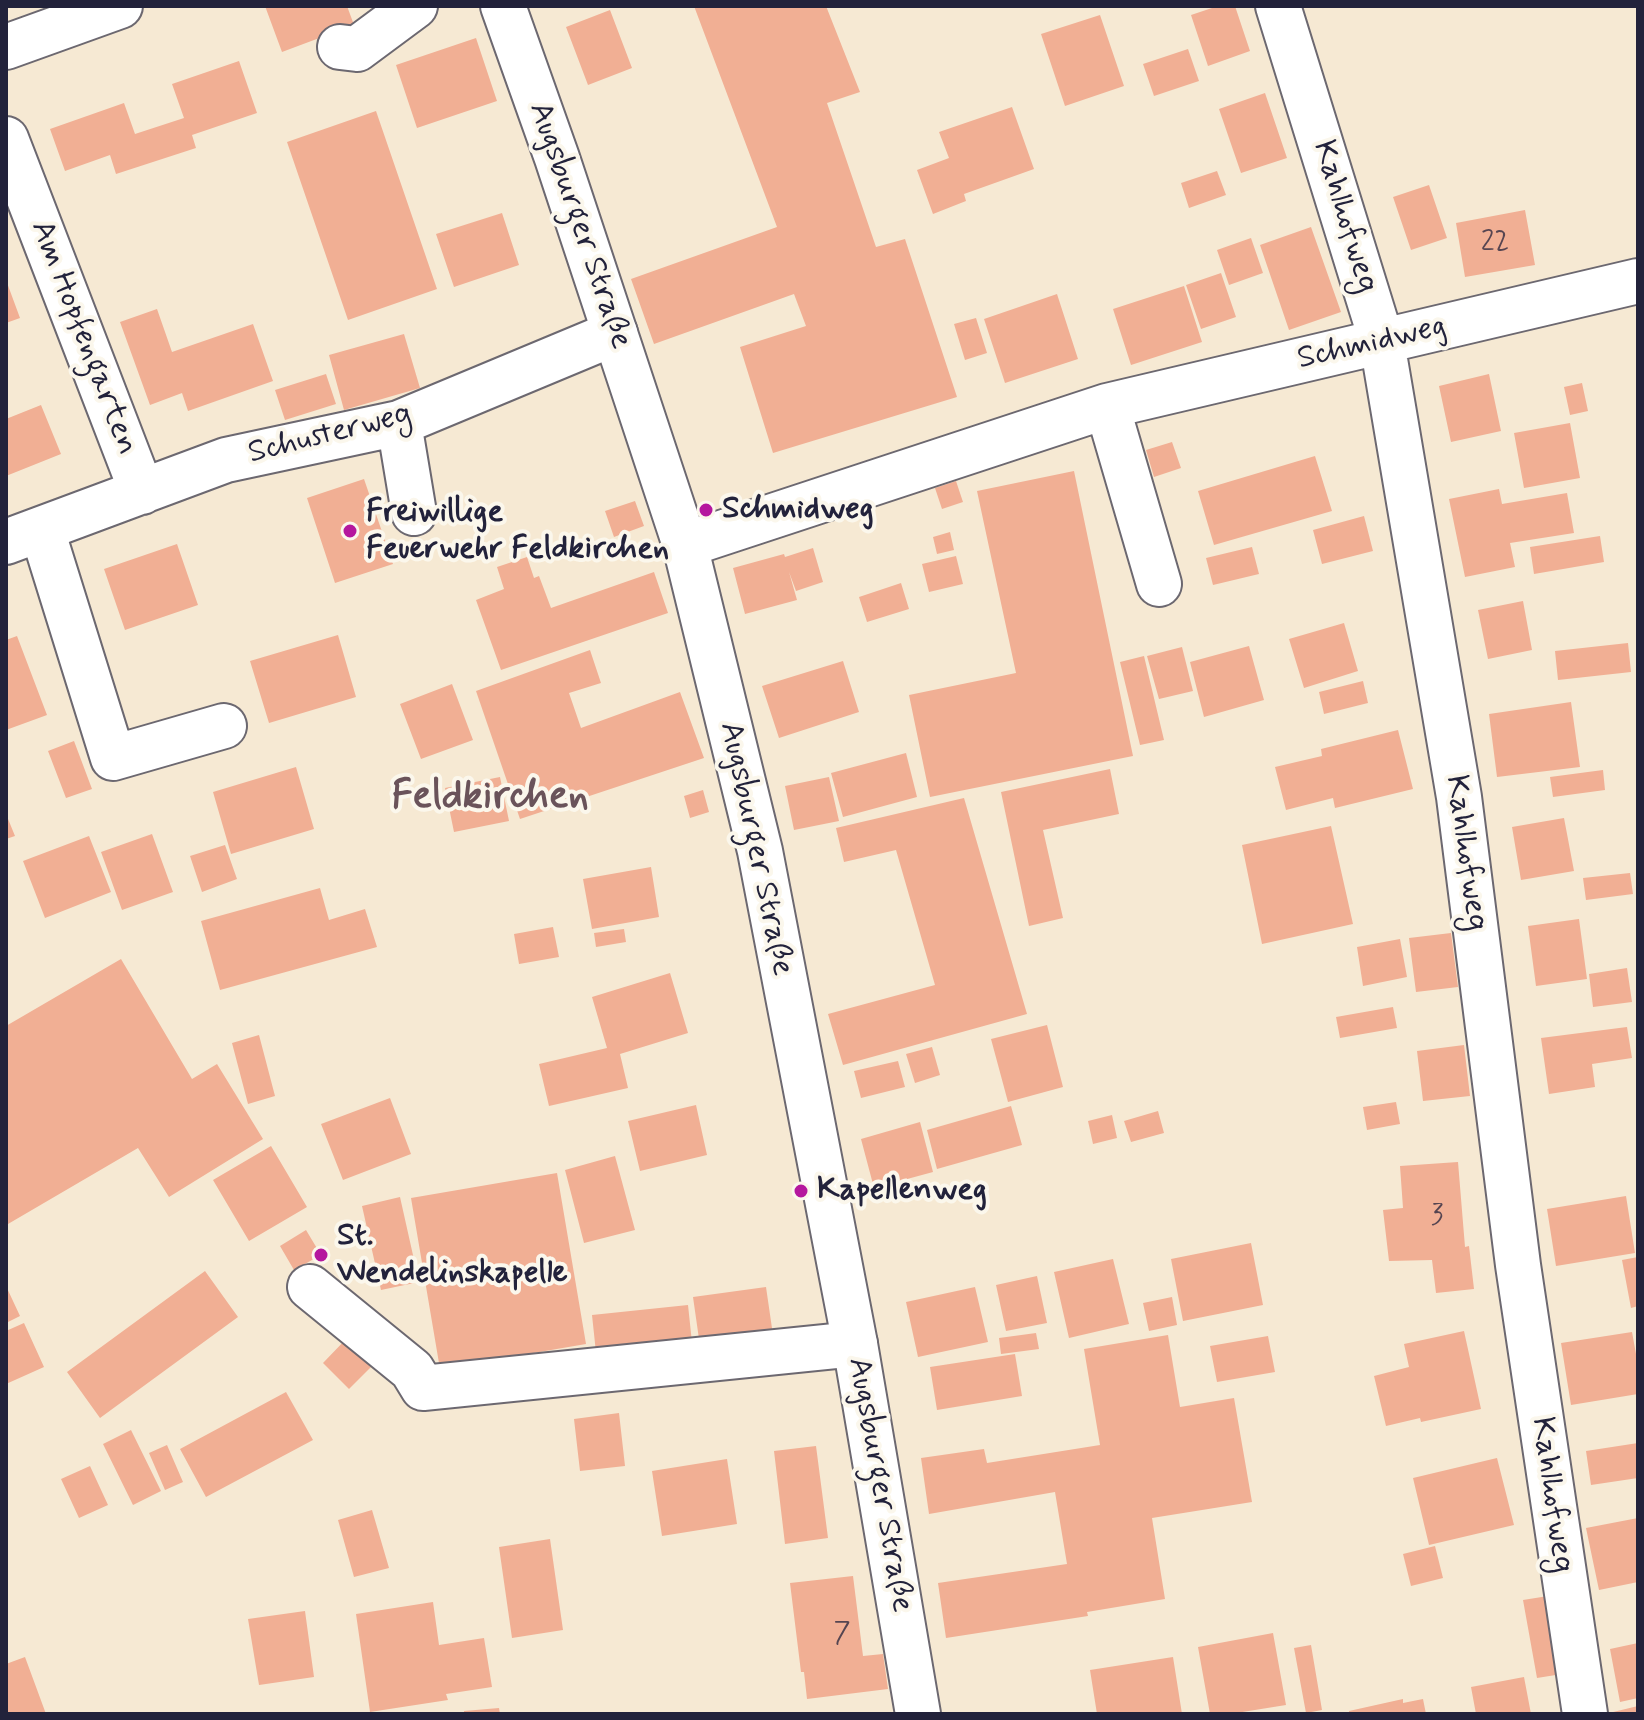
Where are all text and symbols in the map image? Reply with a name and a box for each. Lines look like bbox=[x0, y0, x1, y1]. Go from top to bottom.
street label: Augsburger Straße bbox=[519, 98, 639, 354]
street label: Kahlhofweg bbox=[1303, 136, 1385, 298]
street label: Am Hopfengarten bbox=[21, 216, 145, 460]
house number: 22 bbox=[1481, 227, 1509, 261]
street label: Schmidweg bbox=[1294, 308, 1450, 380]
street label: Schusterweg bbox=[245, 396, 415, 474]
place label: Schmidweg bbox=[722, 491, 874, 529]
place label: Freiwillige Feuerwehr Feldkirchen bbox=[366, 494, 669, 569]
marker: Schmidweg bbox=[697, 501, 715, 519]
marker: Freiwillige Feuerwehr Feldkirchen bbox=[341, 522, 359, 540]
street label: Augsburger Straße bbox=[709, 719, 801, 979]
street label: Kahlhofweg bbox=[1435, 773, 1495, 933]
district label: Feldkirchen bbox=[391, 775, 589, 823]
place label: Kapellenweg bbox=[817, 1172, 987, 1210]
marker: Kapellenweg bbox=[792, 1182, 810, 1200]
house number: 3 bbox=[1431, 1200, 1443, 1234]
place label: St. Wendelinskapelle bbox=[337, 1218, 568, 1293]
marker: St. Wendelinskapelle bbox=[312, 1246, 330, 1264]
street label: Augsburger Straße bbox=[838, 1355, 920, 1615]
street label: Kahlhofweg bbox=[1521, 1415, 1581, 1575]
house number: 7 bbox=[834, 1618, 850, 1652]

